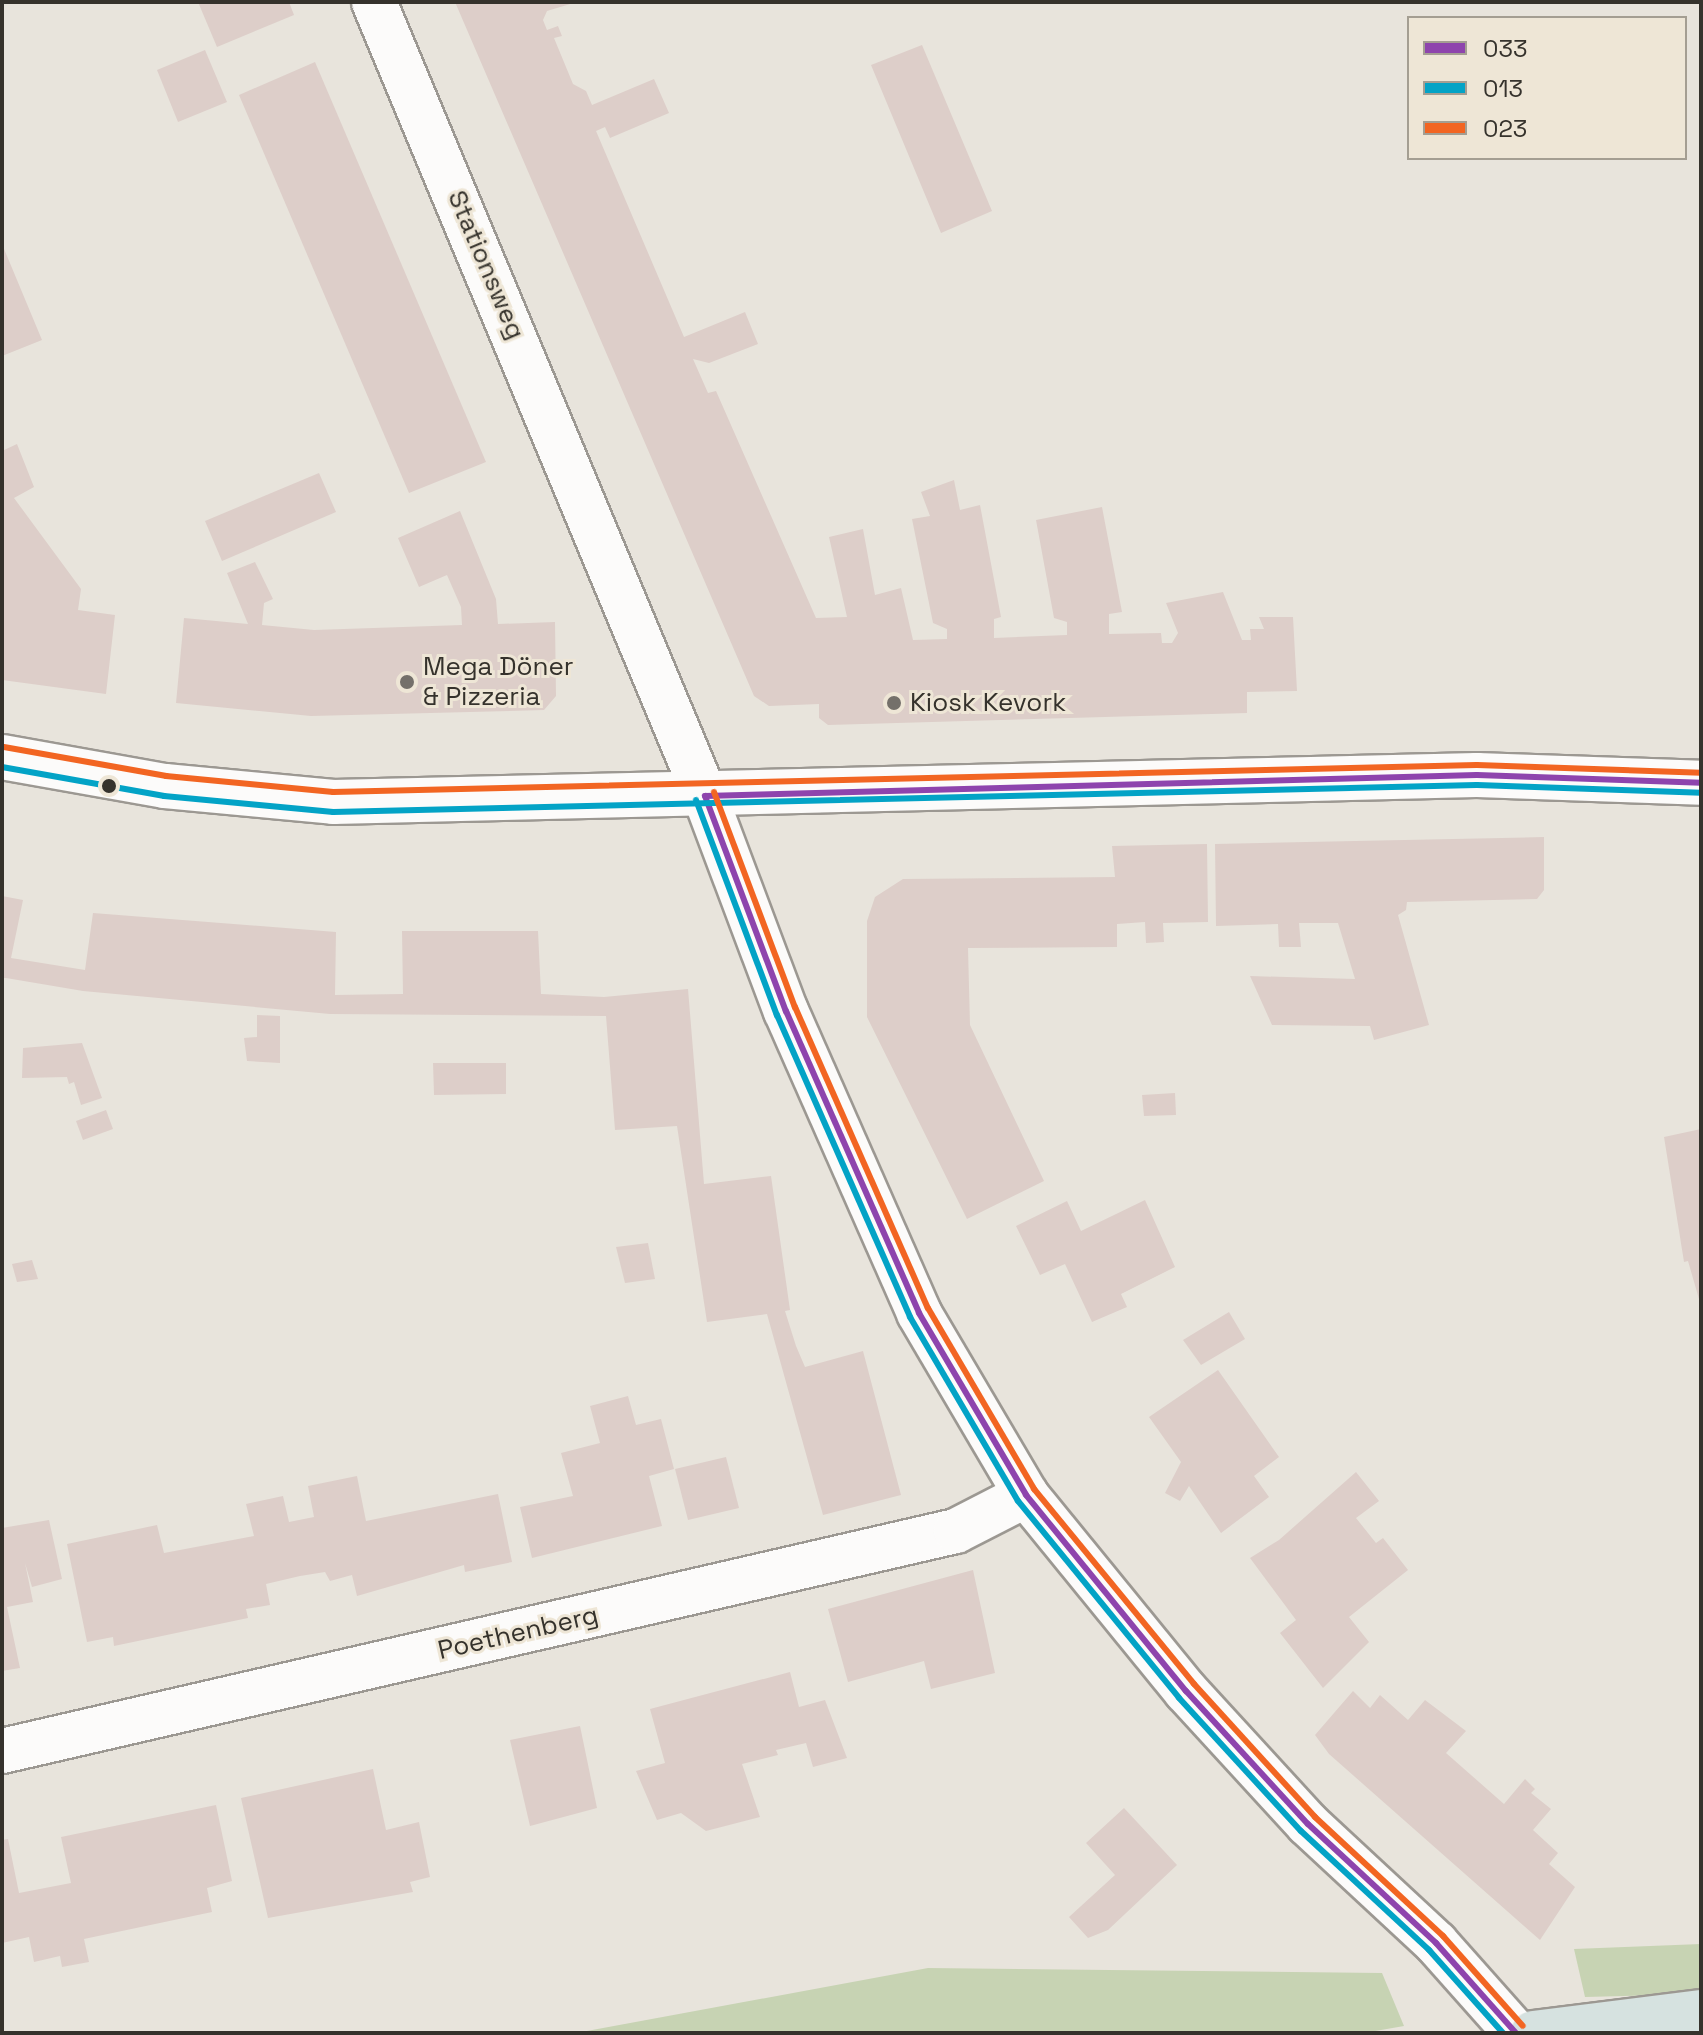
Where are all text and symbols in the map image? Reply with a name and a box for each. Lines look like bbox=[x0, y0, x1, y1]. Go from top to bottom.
legend bbox=[1407, 16, 1687, 160]
text: 033 bbox=[1483, 33, 1527, 64]
text: 013 bbox=[1483, 73, 1523, 104]
text: 023 bbox=[1483, 113, 1527, 144]
street label: Stationsweg bbox=[441, 186, 531, 344]
place label: Mega Döner & Pizzeria bbox=[423, 651, 574, 712]
marker: Mega Döner & Pizzeria bbox=[398, 673, 416, 691]
place label: Kiosk Kevork bbox=[910, 687, 1066, 719]
marker: Kiosk Kevork bbox=[885, 694, 903, 712]
unlabelled marker bbox=[101, 778, 117, 794]
street label: Poethenberg bbox=[435, 1599, 601, 1667]

